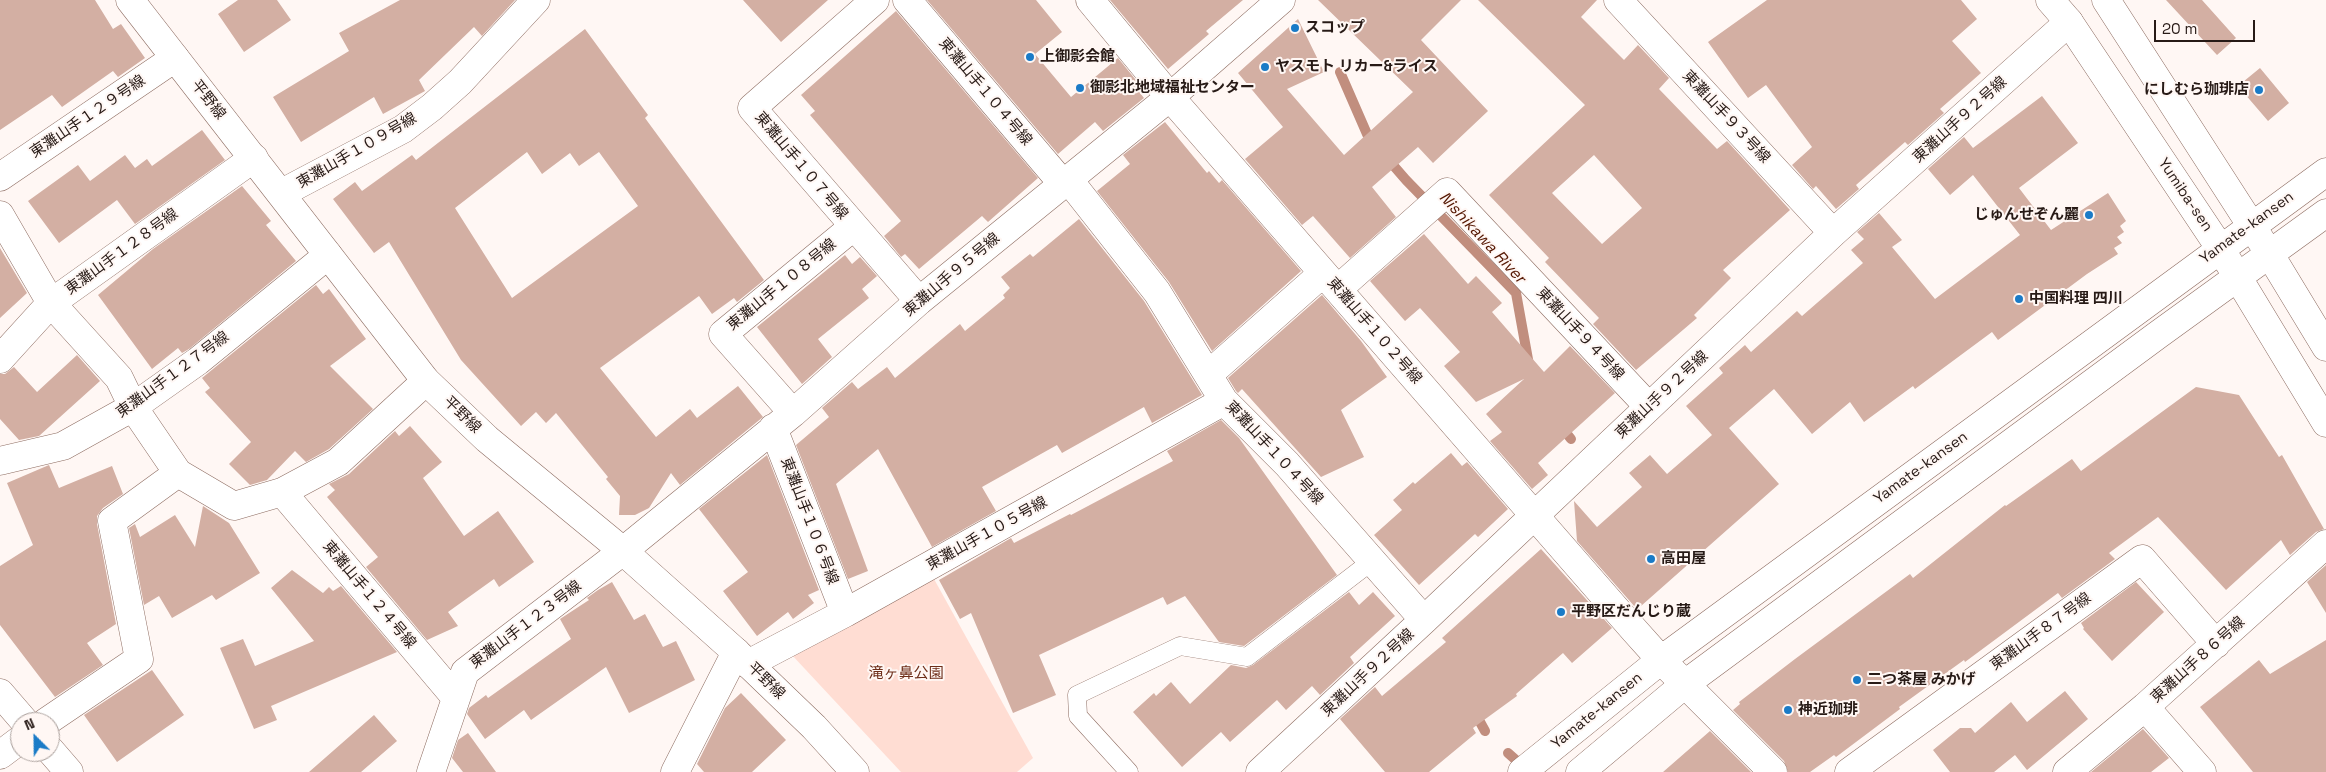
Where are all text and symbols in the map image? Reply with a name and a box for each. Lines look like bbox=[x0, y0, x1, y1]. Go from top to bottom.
scale bar bbox=[2156, 10, 2257, 42]
place label: スコップ bbox=[1305, 19, 1365, 37]
text: 20 m bbox=[2162, 19, 2197, 38]
marker: スコップ bbox=[1289, 22, 1301, 34]
street label: 東灘山手１０４号線 bbox=[935, 35, 1035, 149]
place label: 上御影会館 bbox=[1040, 48, 1115, 66]
marker: 上御影会館 bbox=[1024, 51, 1036, 63]
place label: ヤスモト リカー&ライス bbox=[1275, 58, 1438, 76]
marker: ヤスモト リカー&ライス bbox=[1259, 61, 1271, 73]
street label: 東灘山手９３号線 bbox=[1678, 67, 1774, 167]
street label: 東灘山手１２９号線 bbox=[27, 72, 149, 162]
street label: 東灘山手９２号線 bbox=[1909, 73, 2011, 167]
street label: 平野線 bbox=[187, 77, 229, 123]
place label: 御影北地域福祉センター bbox=[1090, 79, 1255, 97]
place label: にしむら珈琲店 bbox=[2144, 81, 2249, 99]
marker: 御影北地域福祉センター bbox=[1074, 82, 1086, 94]
marker: にしむら珈琲店 bbox=[2253, 84, 2265, 96]
street label: 東灘山手１０９号線 bbox=[294, 109, 420, 193]
street label: 東灘山手１０７号線 bbox=[751, 109, 851, 223]
street label: Yumiba-sen bbox=[2154, 155, 2216, 235]
water label: Nishikawa River bbox=[1435, 188, 1529, 288]
street label: Yamate-kansen bbox=[2197, 188, 2297, 268]
street label: 東灘山手１２８号線 bbox=[62, 205, 182, 299]
place label: じゅんせぞん麗 bbox=[1974, 206, 2079, 224]
marker: じゅんせぞん麗 bbox=[2083, 209, 2095, 221]
street label: 東灘山手９５号線 bbox=[900, 230, 1004, 320]
street label: 東灘山手１０８号線 bbox=[724, 236, 840, 334]
street label: 東灘山手１０２号線 bbox=[1323, 274, 1425, 388]
street label: 東灘山手９４号線 bbox=[1532, 284, 1628, 384]
place label: 中国料理 四川 bbox=[2029, 290, 2123, 308]
marker: 中国料理 四川 bbox=[2013, 293, 2025, 305]
street label: 東灘山手１２７号線 bbox=[113, 328, 233, 422]
street label: 東灘山手９２号線 bbox=[1612, 347, 1712, 443]
street label: 平野線 bbox=[440, 393, 484, 437]
street label: 東灘山手１０４号線 bbox=[1221, 397, 1327, 509]
street label: Yamate-kansen bbox=[1871, 428, 1971, 508]
street label: 東灘山手１０６号線 bbox=[776, 455, 842, 587]
street label: 東灘山手１０５号線 bbox=[924, 493, 1050, 575]
street label: 東灘山手１２４号線 bbox=[319, 538, 419, 652]
place label: 高田屋 bbox=[1661, 550, 1706, 568]
marker: 高田屋 bbox=[1645, 553, 1657, 565]
street label: 東灘山手１２３号線 bbox=[467, 577, 585, 673]
street label: 東灘山手８７号線 bbox=[1987, 589, 2095, 675]
place label: 平野区だんじり蔵 bbox=[1571, 603, 1691, 621]
marker: 平野区だんじり蔵 bbox=[1555, 606, 1567, 618]
street label: 東灘山手８６号線 bbox=[2147, 613, 2249, 707]
street label: 東灘山手９２号線 bbox=[1318, 625, 1418, 721]
street label: 平野線 bbox=[744, 659, 788, 703]
park label: 滝ヶ鼻公園 bbox=[869, 665, 943, 683]
street label: Yamate-kansen bbox=[1548, 669, 1646, 753]
place label: 二つ茶屋 みかげ bbox=[1867, 671, 1976, 689]
marker: 二つ茶屋 みかげ bbox=[1851, 674, 1863, 686]
place label: 神近珈琲 bbox=[1798, 701, 1858, 719]
marker: 神近珈琲 bbox=[1782, 704, 1794, 716]
north arrow bbox=[10, 712, 60, 762]
text: N bbox=[22, 714, 37, 734]

